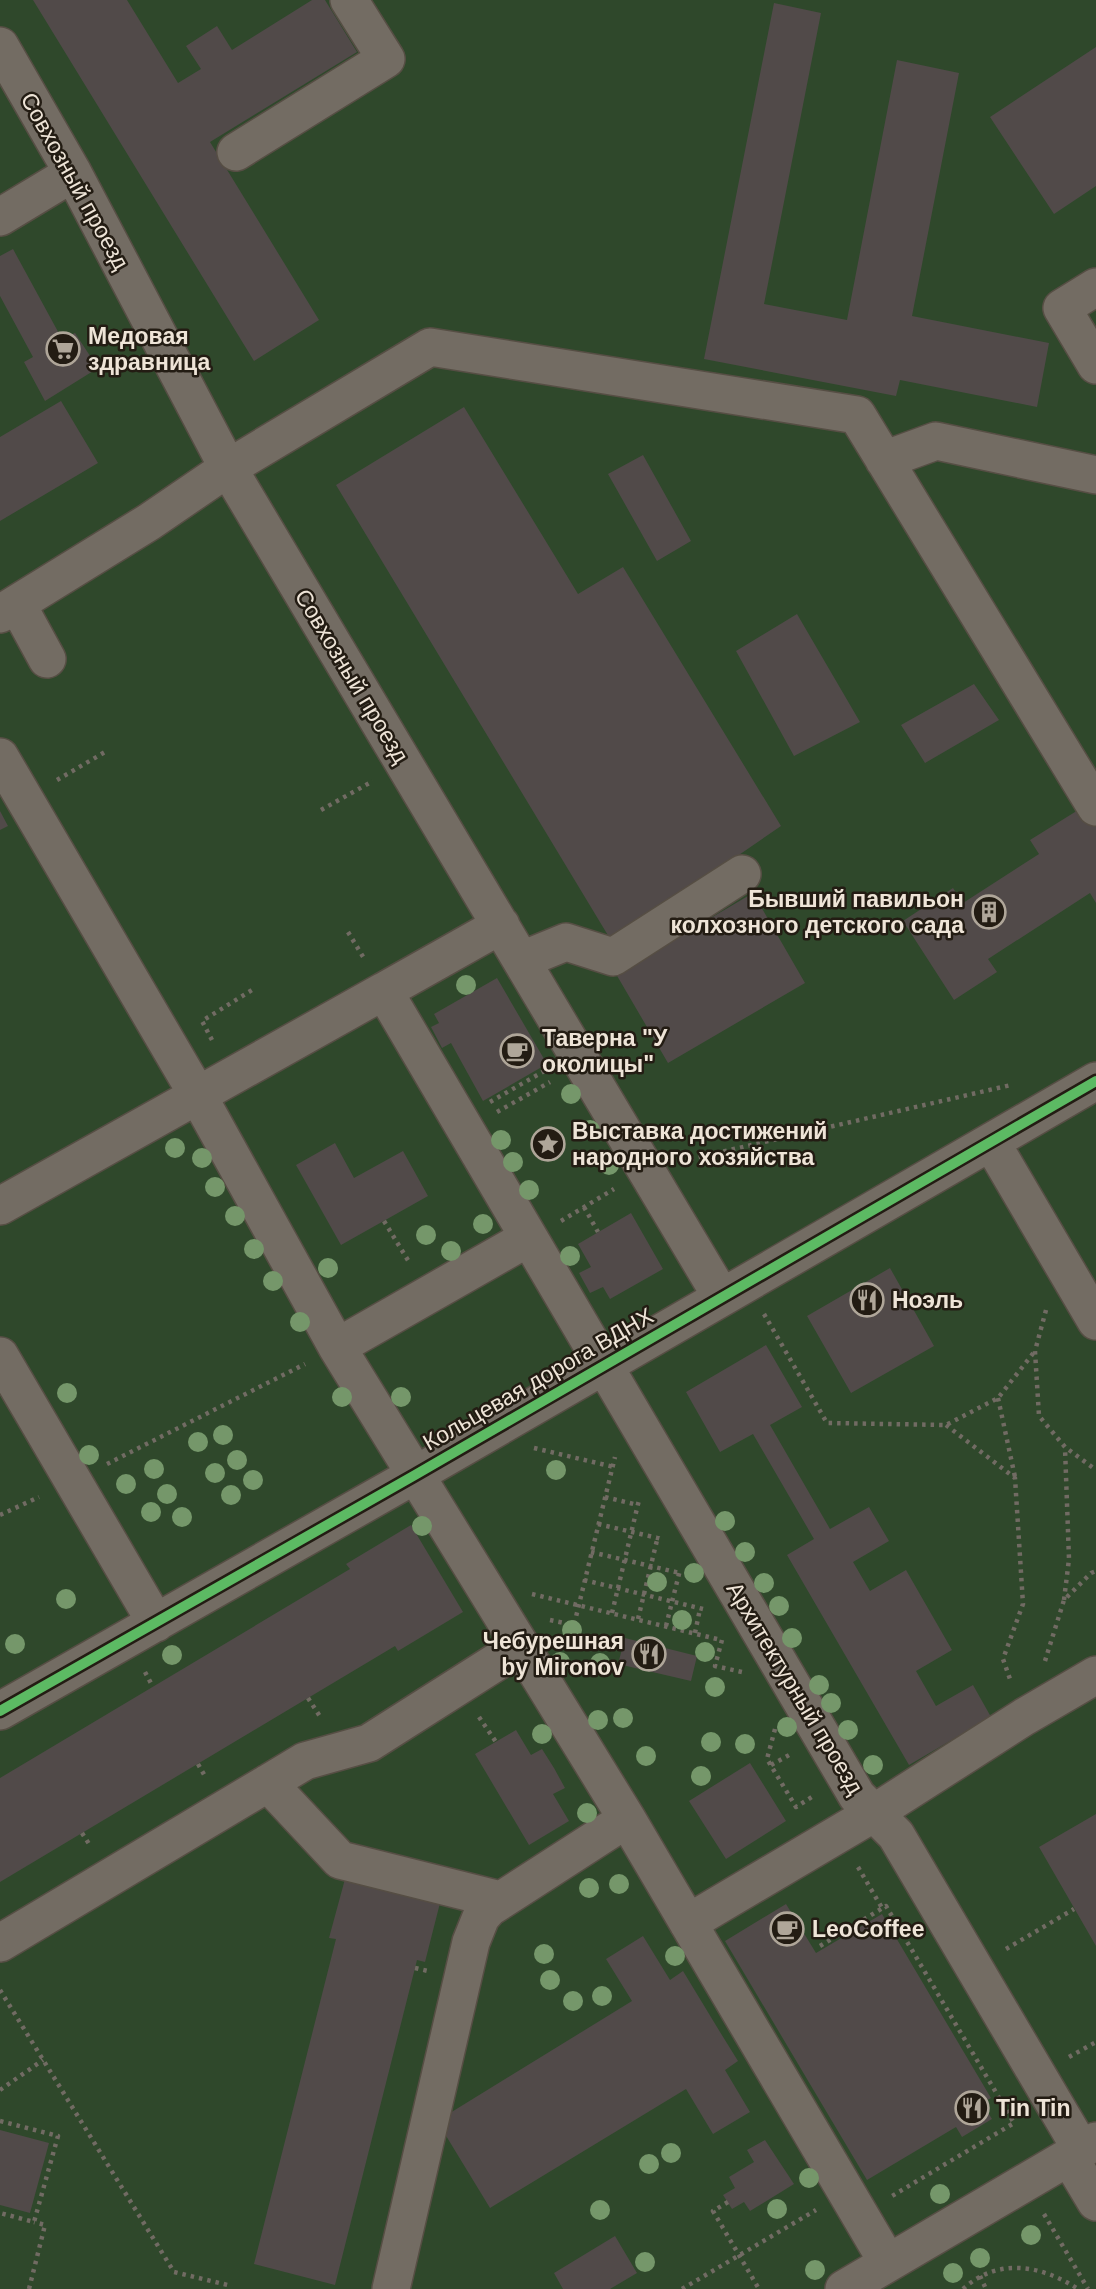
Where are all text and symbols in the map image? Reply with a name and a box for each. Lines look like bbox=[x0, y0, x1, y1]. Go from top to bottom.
street label: Совхозный проезд bbox=[16, 88, 135, 274]
place label: Медовая здравница bbox=[88, 323, 210, 375]
supermarket icon: Медовая здравница bbox=[44, 330, 82, 368]
street label: Совхозный проезд bbox=[290, 584, 414, 768]
place label: Бывший павильон колхозного детского сада bbox=[671, 886, 964, 938]
building icon: Бывший павильон колхозного детского сада bbox=[970, 893, 1008, 931]
place label: Таверна "У околицы" bbox=[542, 1025, 668, 1077]
cafe icon: Таверна "У околицы" bbox=[498, 1032, 536, 1070]
place label: Выставка достижений народного хозяйства bbox=[572, 1118, 827, 1170]
place icon: Выставка достижений народного хозяйства bbox=[529, 1125, 567, 1163]
restaurant icon: Ноэль bbox=[848, 1281, 886, 1319]
place label: Ноэль bbox=[892, 1287, 963, 1313]
street label: Кольцевая дорога ВДНХ bbox=[418, 1302, 658, 1456]
street label: Архитектурный проезд bbox=[721, 1577, 869, 1799]
place label: Чебурешная by Mironov bbox=[483, 1628, 624, 1680]
restaurant icon: Чебурешная by Mironov bbox=[630, 1635, 668, 1673]
cafe icon: LeoCoffee bbox=[768, 1910, 806, 1948]
place label: LeoCoffee bbox=[812, 1916, 924, 1942]
restaurant icon: Tin Tin bbox=[953, 2089, 991, 2127]
place label: Tin Tin bbox=[996, 2095, 1071, 2121]

